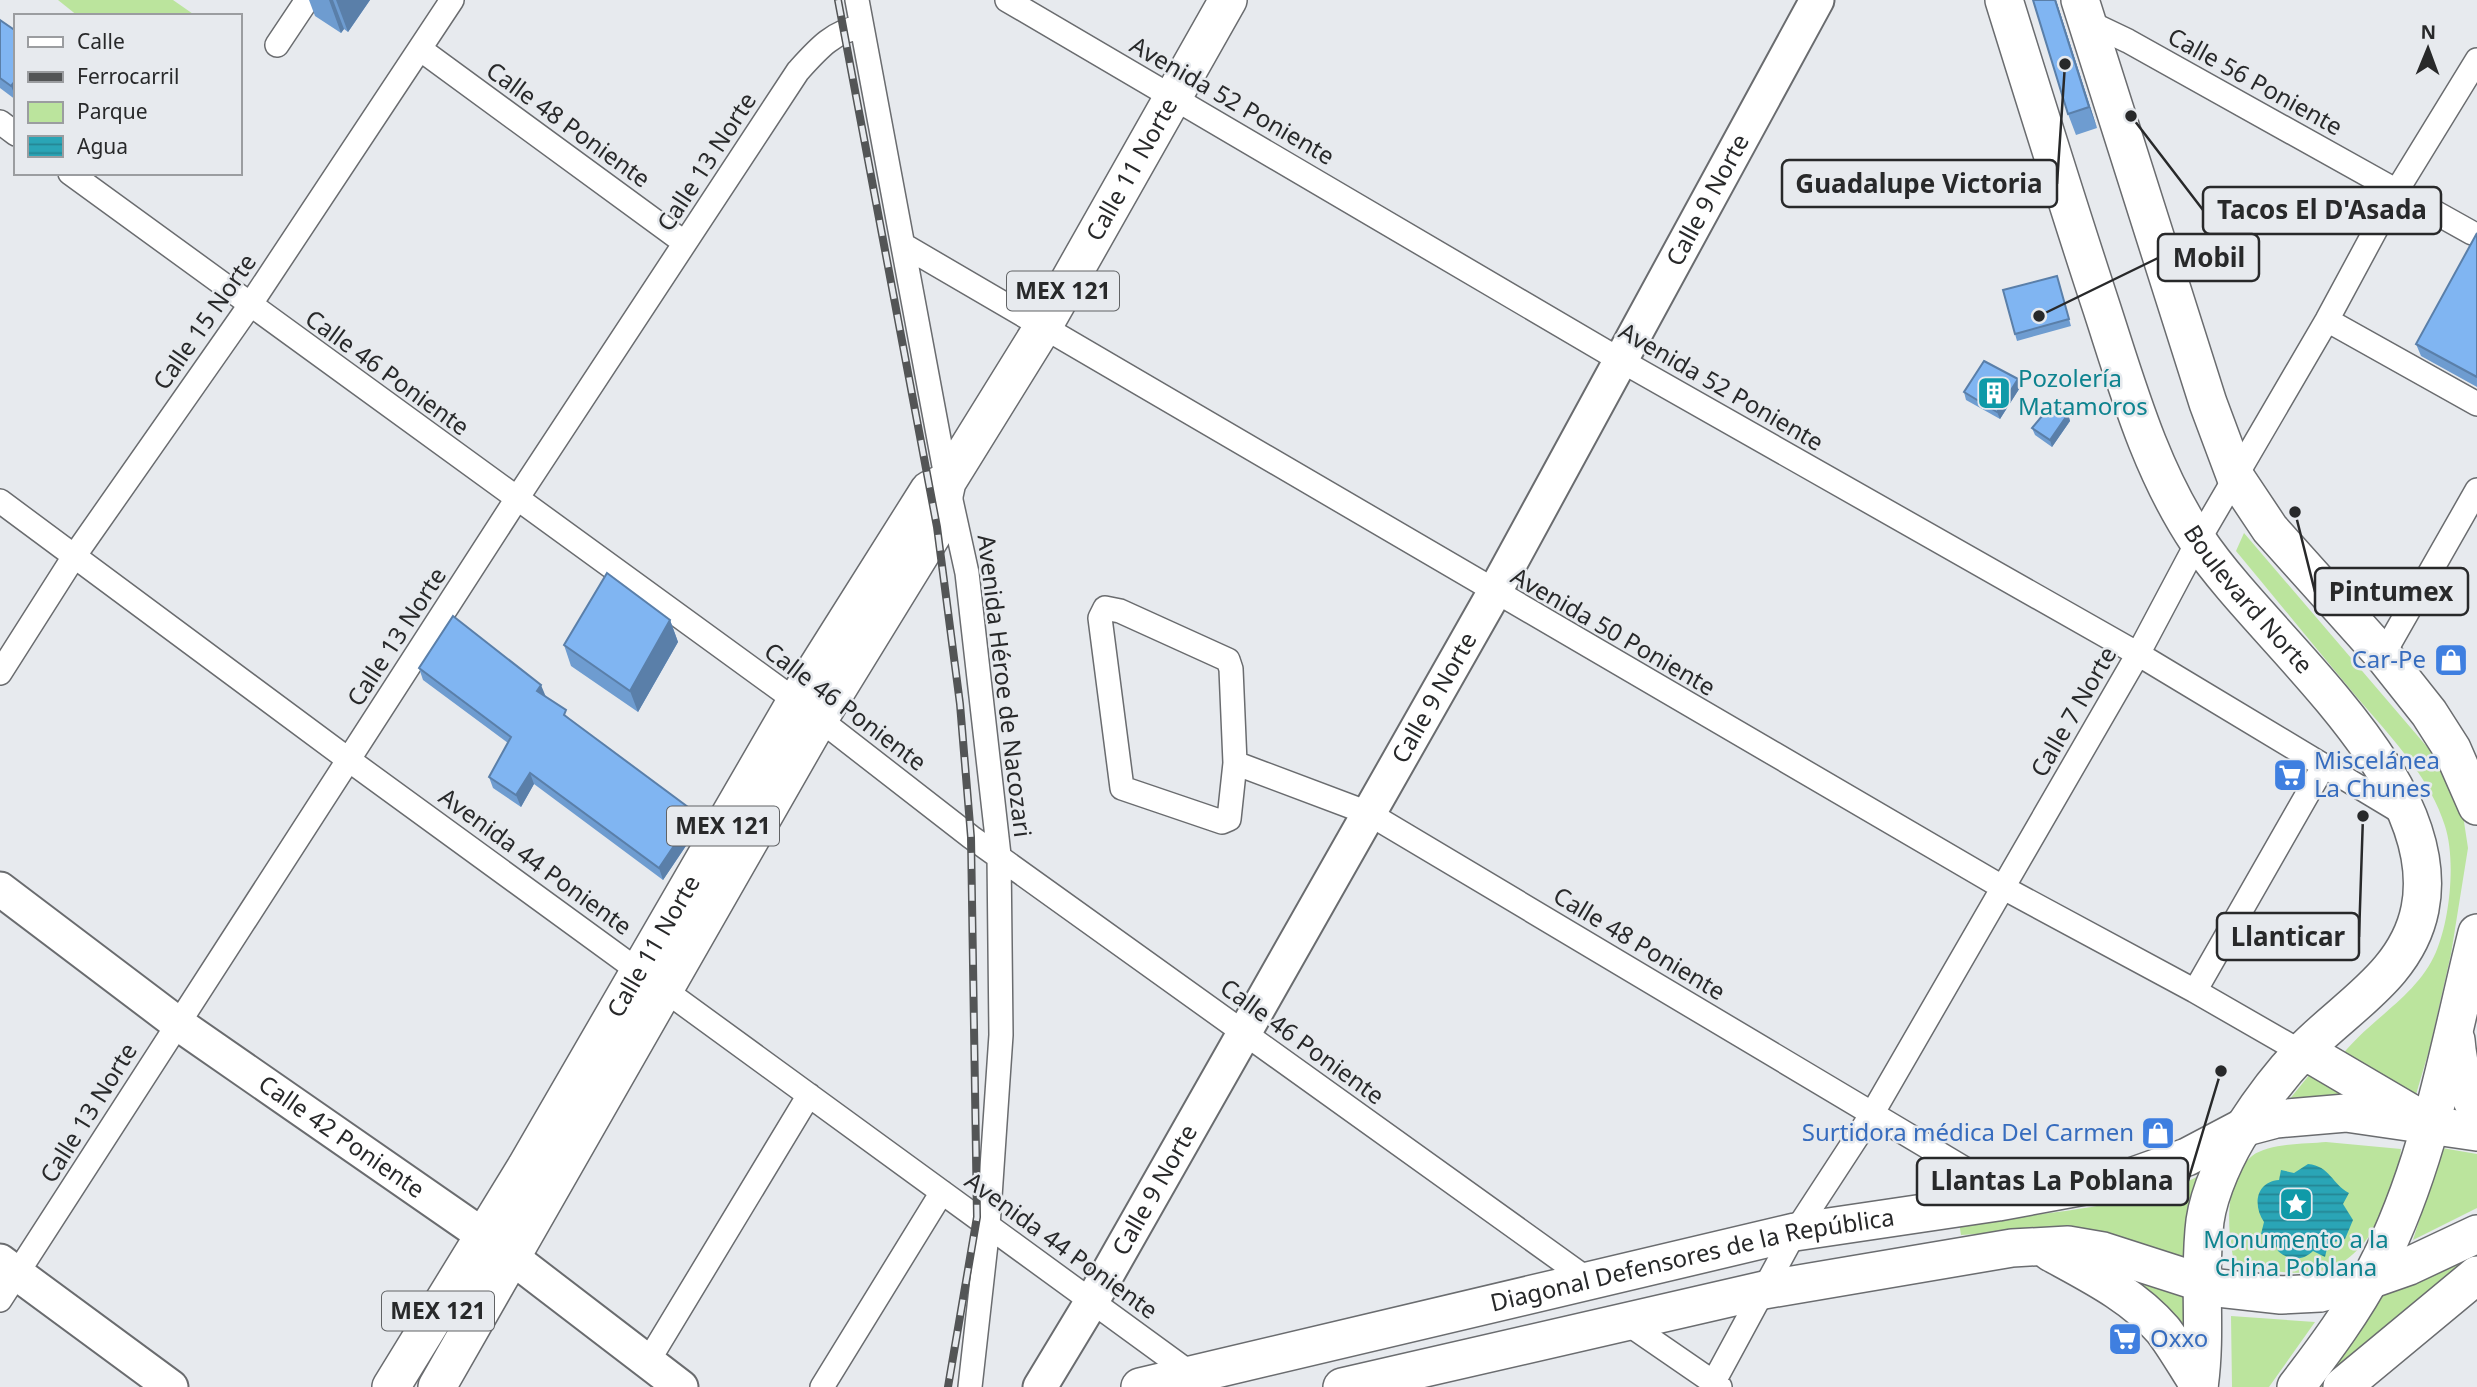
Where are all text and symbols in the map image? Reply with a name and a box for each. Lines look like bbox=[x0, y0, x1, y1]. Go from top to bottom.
legend bbox=[14, 14, 242, 175]
north arrow bbox=[2393, 14, 2463, 84]
street label: Calle 56 Poniente bbox=[2162, 19, 2349, 142]
text: N bbox=[2420, 19, 2436, 45]
text: Calle bbox=[77, 27, 125, 55]
street label: Avenida 52 Poniente bbox=[1125, 28, 1341, 172]
street label: Calle 48 Poniente bbox=[480, 53, 658, 194]
text: Ferrocarril bbox=[77, 62, 179, 90]
street label: Calle 13 Norte bbox=[649, 85, 763, 237]
street label: Calle 11 Norte bbox=[1077, 91, 1184, 247]
text: Parque bbox=[77, 97, 147, 125]
street label: Calle 9 Norte bbox=[1657, 128, 1756, 271]
text: Agua bbox=[77, 132, 128, 160]
callout: Guadalupe Victoria bbox=[1782, 160, 2057, 207]
text: Guadalupe Victoria bbox=[1795, 165, 2043, 201]
callout: Tacos El D'Asada bbox=[2203, 187, 2441, 234]
text: Tacos El D'Asada bbox=[2217, 191, 2427, 227]
callout: Mobil bbox=[2158, 234, 2259, 281]
text: Mobil bbox=[2173, 239, 2245, 275]
street label: Calle 15 Norte bbox=[145, 246, 263, 396]
road number: MEX 121 bbox=[1007, 272, 1119, 310]
street label: Calle 46 Poniente bbox=[299, 301, 477, 442]
street label: Avenida 52 Poniente bbox=[1614, 314, 1830, 458]
place label: Pozolería Matamoros bbox=[2018, 361, 2148, 422]
building icon: Pozolería Matamoros bbox=[1975, 374, 2013, 412]
street label: Boulevard Norte bbox=[2177, 518, 2321, 680]
street label: Avenida Héroe de Nacozari bbox=[971, 533, 1040, 839]
street label: Avenida 50 Poniente bbox=[1506, 559, 1722, 703]
street label: Calle 13 Norte bbox=[339, 560, 453, 712]
callout: Pintumex bbox=[2315, 568, 2468, 615]
text: Pintumex bbox=[2329, 573, 2453, 609]
street label: Calle 9 Norte bbox=[1383, 626, 1483, 769]
street label: Calle 46 Poniente bbox=[758, 634, 934, 778]
street label: Calle 7 Norte bbox=[2022, 640, 2123, 783]
shop icon: Car-Pe bbox=[2432, 641, 2470, 679]
place label: Car-Pe bbox=[2352, 642, 2426, 675]
place label: Miscelánea La Chunes bbox=[2314, 743, 2440, 804]
supermarket icon: Miscelánea La Chunes bbox=[2271, 756, 2309, 794]
street label: Avenida 44 Poniente bbox=[433, 780, 639, 942]
road number: MEX 121 bbox=[667, 806, 779, 846]
street label: Calle 11 Norte bbox=[598, 868, 707, 1023]
street label: Calle 48 Poniente bbox=[1548, 878, 1732, 1007]
callout: Llanticar bbox=[2217, 913, 2359, 960]
text: Llanticar bbox=[2231, 918, 2346, 954]
street label: Calle 46 Poniente bbox=[1214, 970, 1392, 1111]
street label: Calle 13 Norte bbox=[32, 1036, 144, 1189]
street label: Calle 42 Poniente bbox=[253, 1067, 432, 1205]
shop icon: Surtidora médica Del Carmen bbox=[2139, 1114, 2177, 1152]
place label: Surtidora médica Del Carmen bbox=[1802, 1115, 2134, 1148]
street label: Calle 9 Norte bbox=[1103, 1118, 1204, 1261]
callout: Llantas La Poblana bbox=[1917, 1158, 2188, 1205]
text: Llantas La Poblana bbox=[1931, 1162, 2173, 1198]
street label: Avenida 44 Poniente bbox=[959, 1164, 1165, 1326]
place icon: Monumento a la China Poblana bbox=[2277, 1185, 2315, 1223]
street label: Diagonal Defensores de la República bbox=[1487, 1200, 1896, 1319]
place label: Monumento a la China Poblana bbox=[2203, 1222, 2389, 1283]
road number: MEX 121 bbox=[382, 1292, 494, 1330]
supermarket icon: Oxxo bbox=[2106, 1320, 2144, 1358]
place label: Oxxo bbox=[2150, 1321, 2208, 1354]

